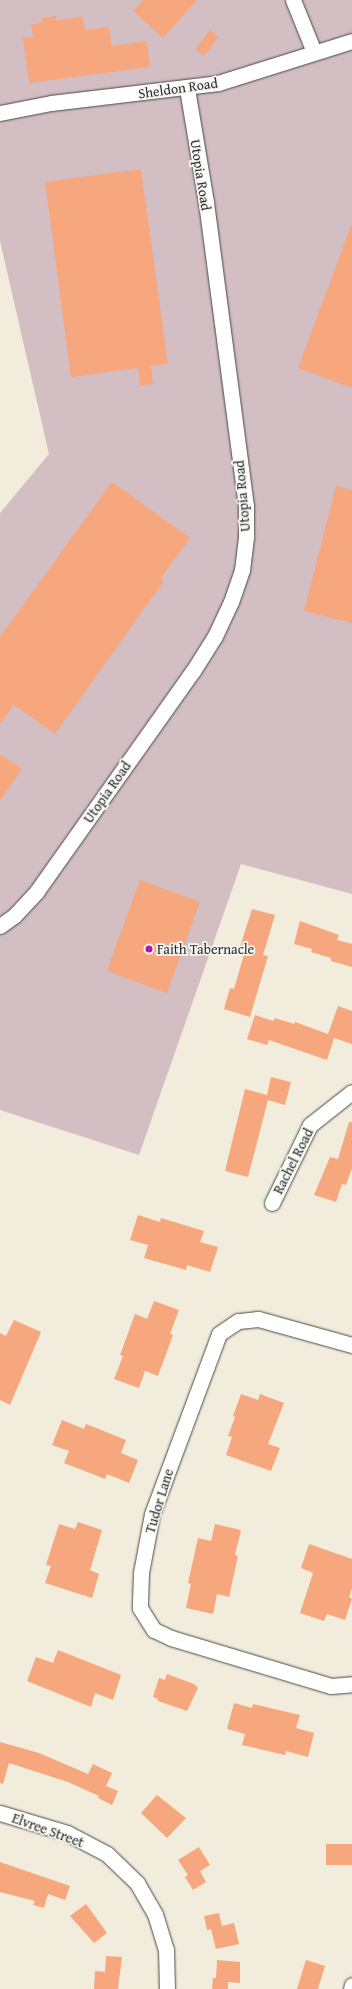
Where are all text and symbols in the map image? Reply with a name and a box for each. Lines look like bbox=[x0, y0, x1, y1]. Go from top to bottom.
street label: Sheldon Road bbox=[137, 74, 219, 102]
street label: Utopia Road bbox=[187, 138, 215, 212]
street label: Utopia Road bbox=[231, 460, 253, 532]
street label: Utopia Road bbox=[80, 758, 134, 826]
place label: Faith Tabernacle bbox=[157, 941, 254, 957]
marker: Faith Tabernacle bbox=[144, 944, 154, 954]
street label: Rachel Road bbox=[269, 1125, 317, 1197]
street label: Tudor Lane bbox=[141, 1467, 177, 1535]
street label: Elvree Street bbox=[10, 1809, 86, 1851]

